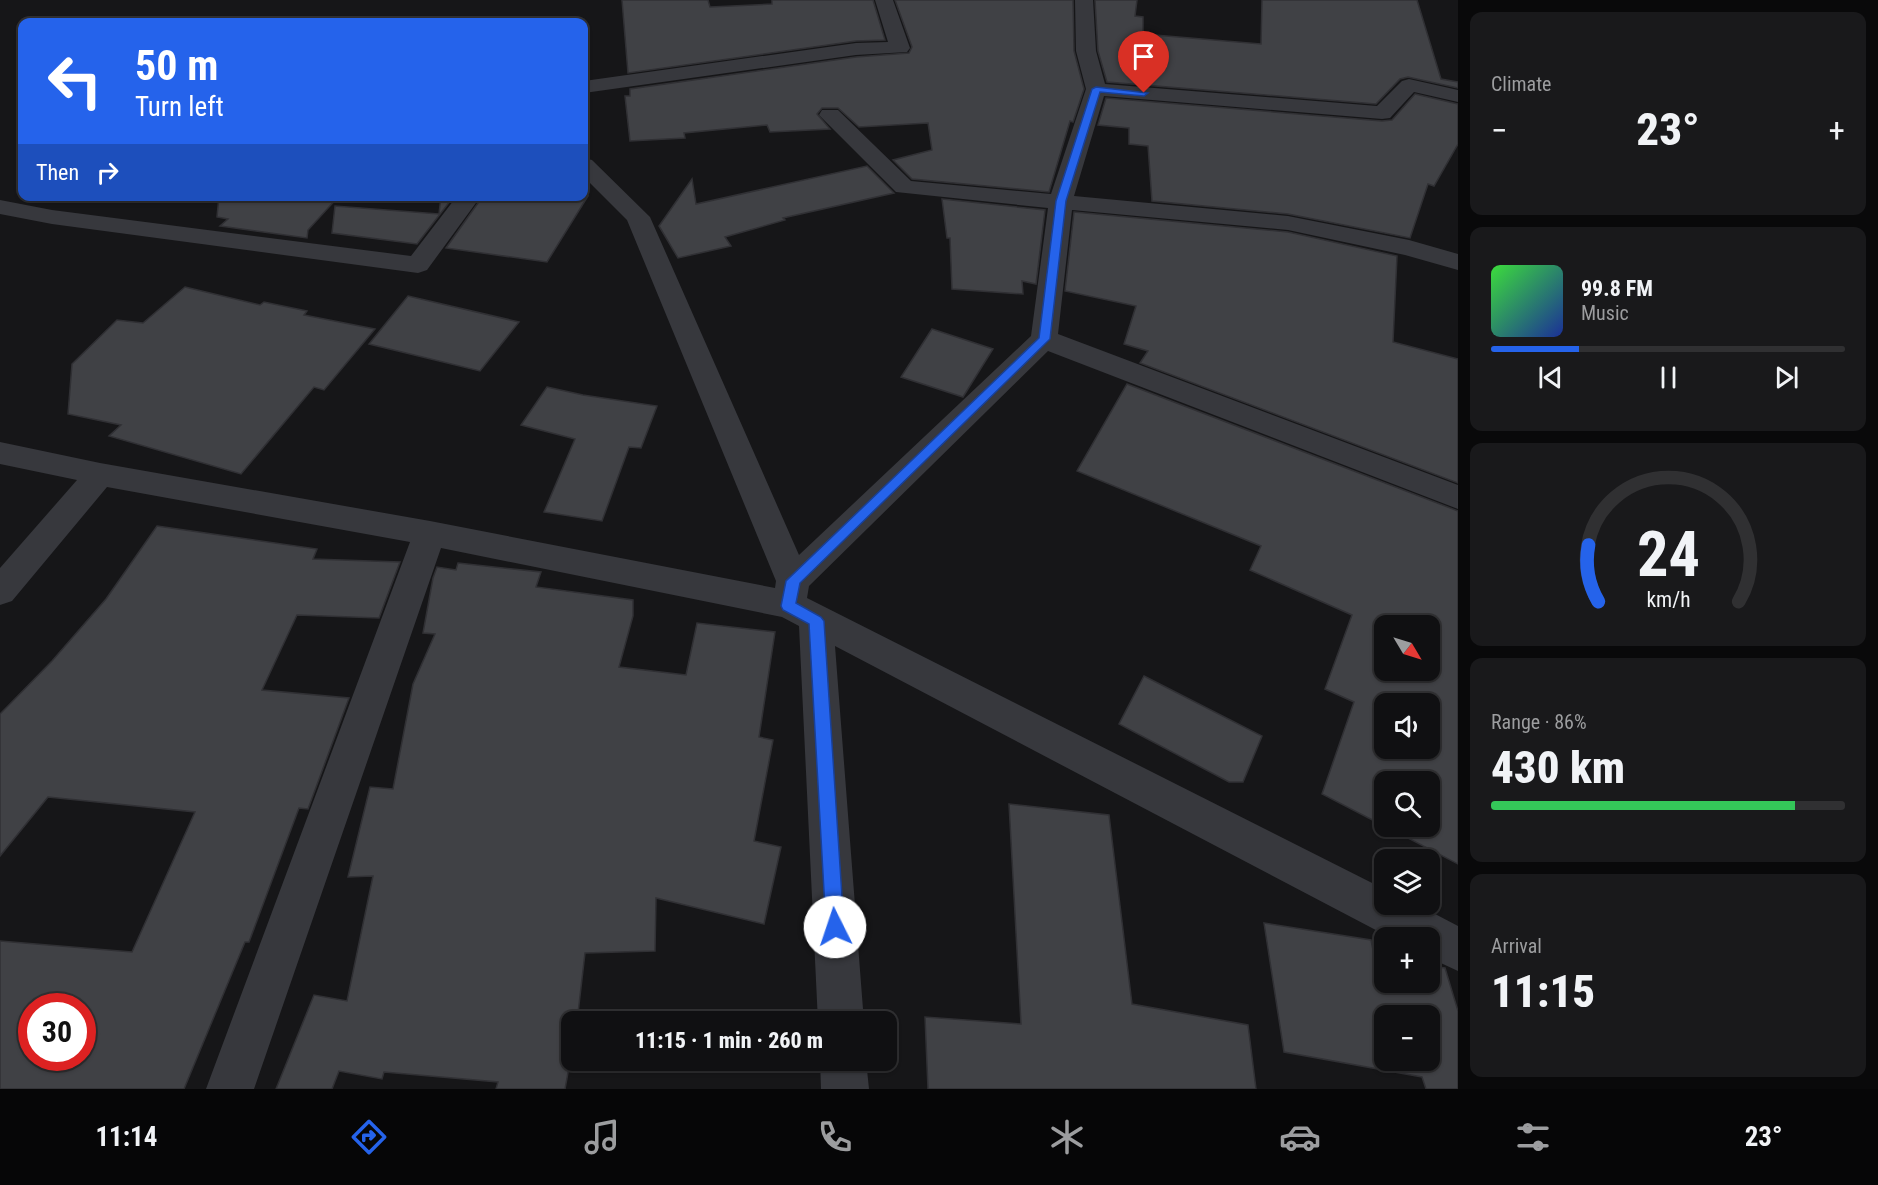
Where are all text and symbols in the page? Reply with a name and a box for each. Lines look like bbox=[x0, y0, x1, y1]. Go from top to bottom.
pin bbox=[1118, 31, 1169, 93]
icon: arrive bbox=[1127, 40, 1160, 73]
text: 50 m bbox=[135, 41, 218, 90]
icon: left bbox=[36, 42, 114, 120]
text: Climate bbox=[1491, 72, 1551, 96]
text: Turn left bbox=[135, 91, 224, 123]
text: 23° bbox=[1636, 103, 1700, 156]
text: − bbox=[1491, 111, 1508, 150]
text: + bbox=[1829, 111, 1845, 150]
icon: right bbox=[91, 156, 124, 189]
text: Then bbox=[36, 160, 79, 185]
text: 99.8 FM bbox=[1581, 276, 1653, 301]
text: Music bbox=[1581, 301, 1629, 325]
icon: previous bbox=[1534, 361, 1567, 394]
icon: pause bbox=[1652, 361, 1685, 394]
icon: next bbox=[1770, 361, 1803, 394]
text: 24 bbox=[1636, 518, 1700, 591]
text: km/h bbox=[1646, 587, 1690, 612]
north arrow bbox=[1374, 615, 1440, 681]
map controls bbox=[1374, 615, 1440, 1071]
button: sound bbox=[1374, 693, 1440, 759]
text: Range · 86% bbox=[1491, 710, 1587, 734]
text: 430 km bbox=[1491, 741, 1625, 794]
button: search bbox=[1374, 771, 1440, 837]
button: layers bbox=[1374, 849, 1440, 915]
position arrow bbox=[803, 895, 867, 959]
button: + bbox=[1374, 927, 1440, 993]
text: Arrival bbox=[1491, 934, 1542, 958]
text: 11:15 bbox=[1491, 965, 1595, 1018]
speed limit sign: 30 bbox=[18, 993, 96, 1071]
button: − bbox=[1374, 1005, 1440, 1071]
text: 11:15 · 1 min · 260 m bbox=[635, 1028, 823, 1053]
icon: directions bbox=[348, 1116, 390, 1158]
icon: music bbox=[581, 1116, 623, 1158]
icon: phone bbox=[814, 1116, 856, 1158]
icon: climate bbox=[1046, 1116, 1088, 1158]
icon: car bbox=[1279, 1116, 1321, 1158]
icon: filters bbox=[1512, 1116, 1554, 1158]
text: 11:14 bbox=[95, 1121, 157, 1153]
text: 23° bbox=[1745, 1121, 1783, 1153]

